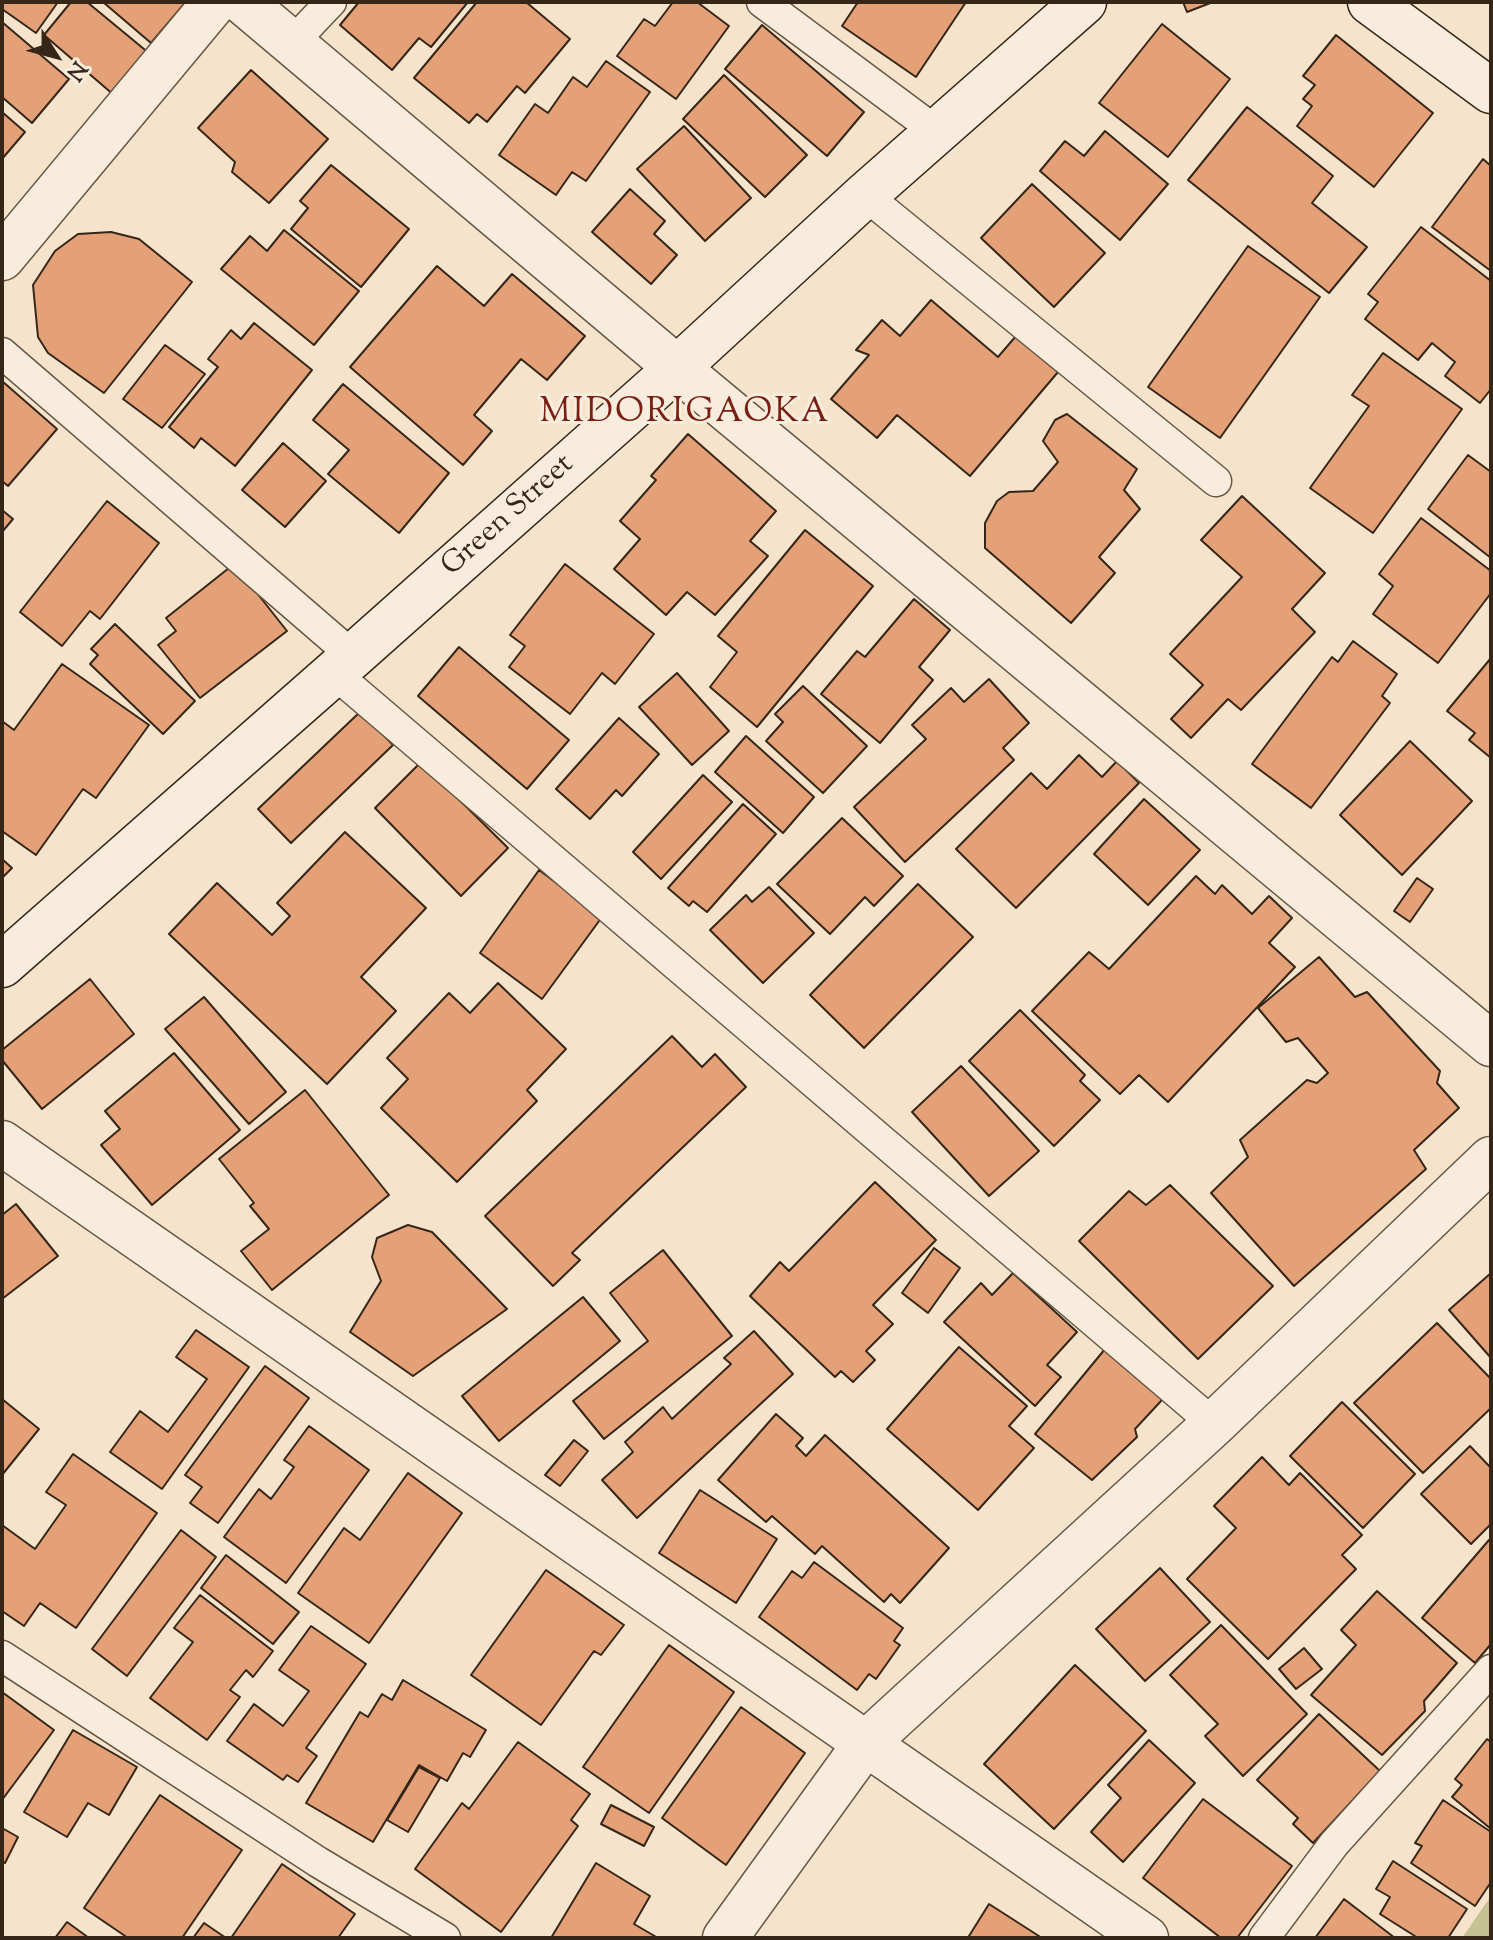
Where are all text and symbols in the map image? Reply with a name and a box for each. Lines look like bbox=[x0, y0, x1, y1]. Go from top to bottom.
north arrow bbox=[16, 16, 96, 96]
text: N bbox=[57, 54, 94, 87]
district label: MIDORIGAOKA bbox=[540, 395, 830, 435]
street label: Green Street bbox=[436, 448, 582, 586]

